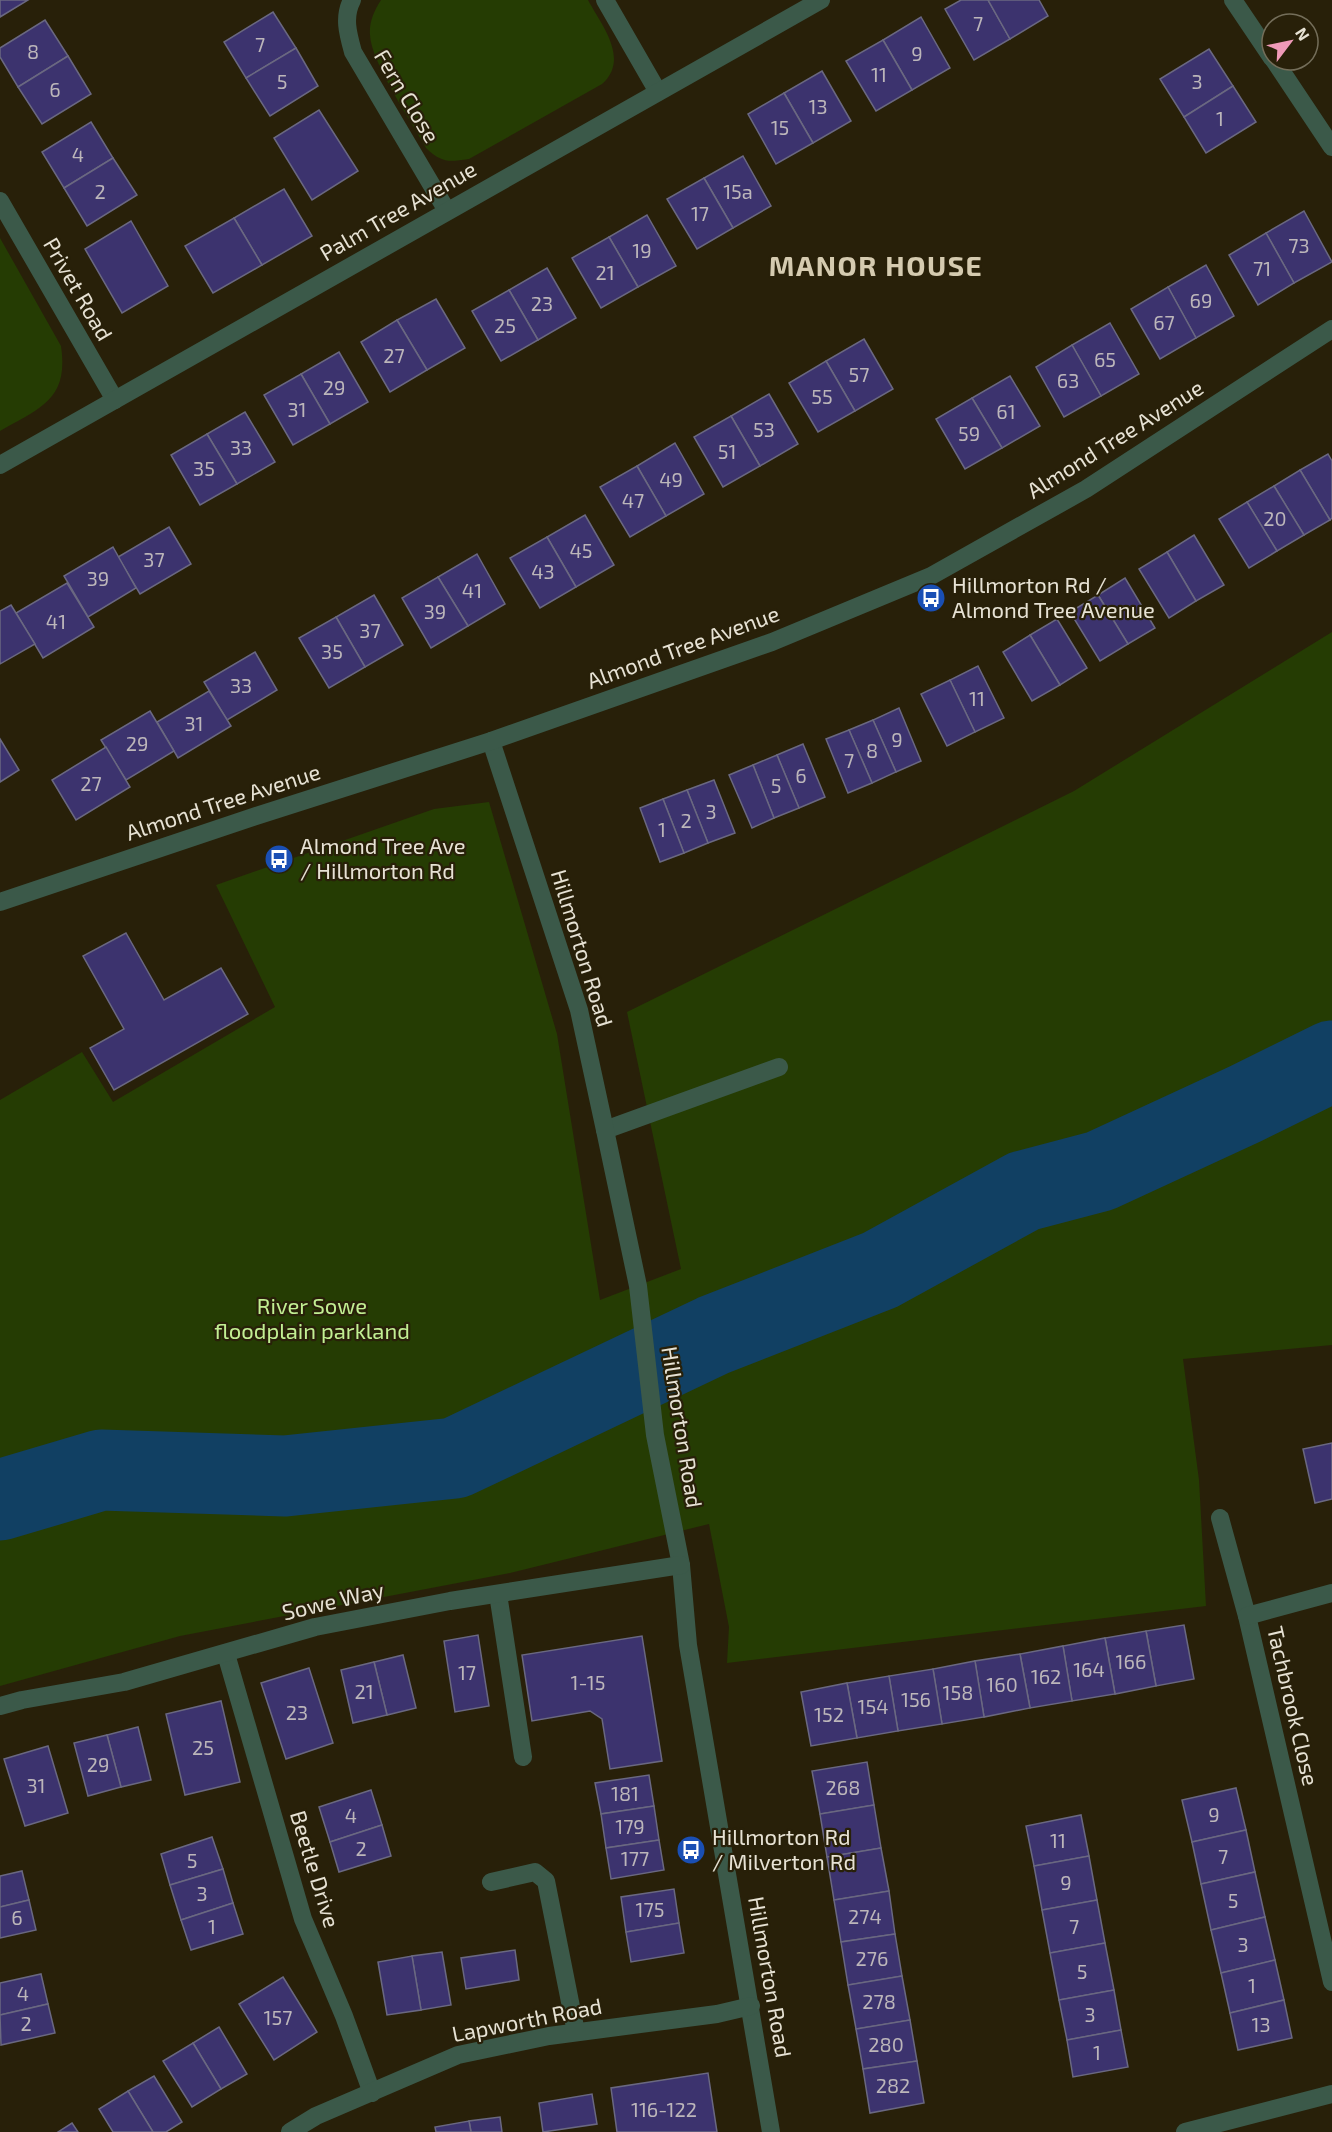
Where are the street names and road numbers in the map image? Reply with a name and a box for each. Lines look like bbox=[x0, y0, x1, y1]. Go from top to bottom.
street label: Fern Close bbox=[370, 44, 446, 147]
street label: Palm Tree Avenue bbox=[315, 155, 480, 265]
street label: Privet Road bbox=[39, 232, 119, 345]
street label: Almond Tree Avenue bbox=[1022, 373, 1207, 503]
street label: Almond Tree Avenue bbox=[583, 599, 782, 693]
street label: Almond Tree Avenue bbox=[122, 757, 323, 845]
street label: Hillmorton Road bbox=[547, 866, 619, 1029]
street label: Hillmorton Road bbox=[657, 1344, 709, 1509]
street label: Sowe Way bbox=[279, 1576, 387, 1624]
street label: Tachbrook Close bbox=[1263, 1624, 1325, 1788]
street label: Beetle Drive bbox=[286, 1807, 346, 1930]
street label: Hillmorton Road bbox=[744, 1894, 798, 2059]
street label: Lapworth Road bbox=[450, 1992, 604, 2046]

